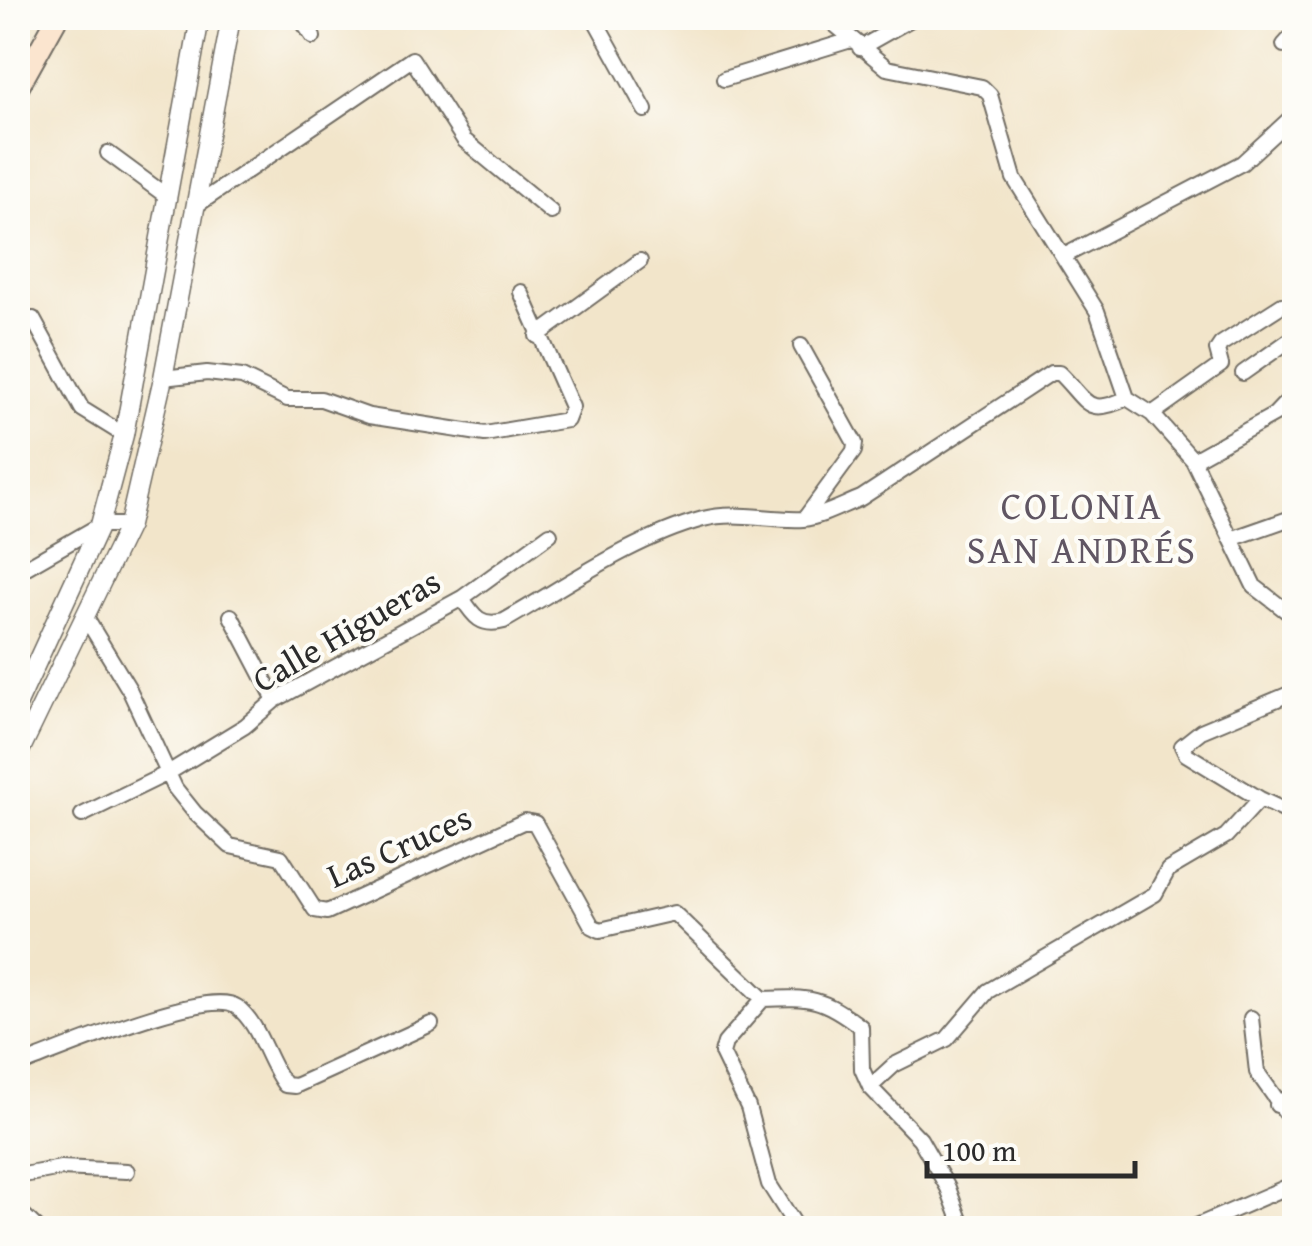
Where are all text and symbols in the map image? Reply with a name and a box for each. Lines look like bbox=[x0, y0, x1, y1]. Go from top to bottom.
district label: COLONIA SAN ANDRÉS bbox=[967, 477, 1197, 577]
street label: Calle Higueras bbox=[242, 555, 450, 705]
street label: Las Cruces bbox=[319, 792, 479, 900]
scale bar bbox=[927, 1116, 1134, 1178]
text: 100 m bbox=[942, 1128, 1017, 1172]

